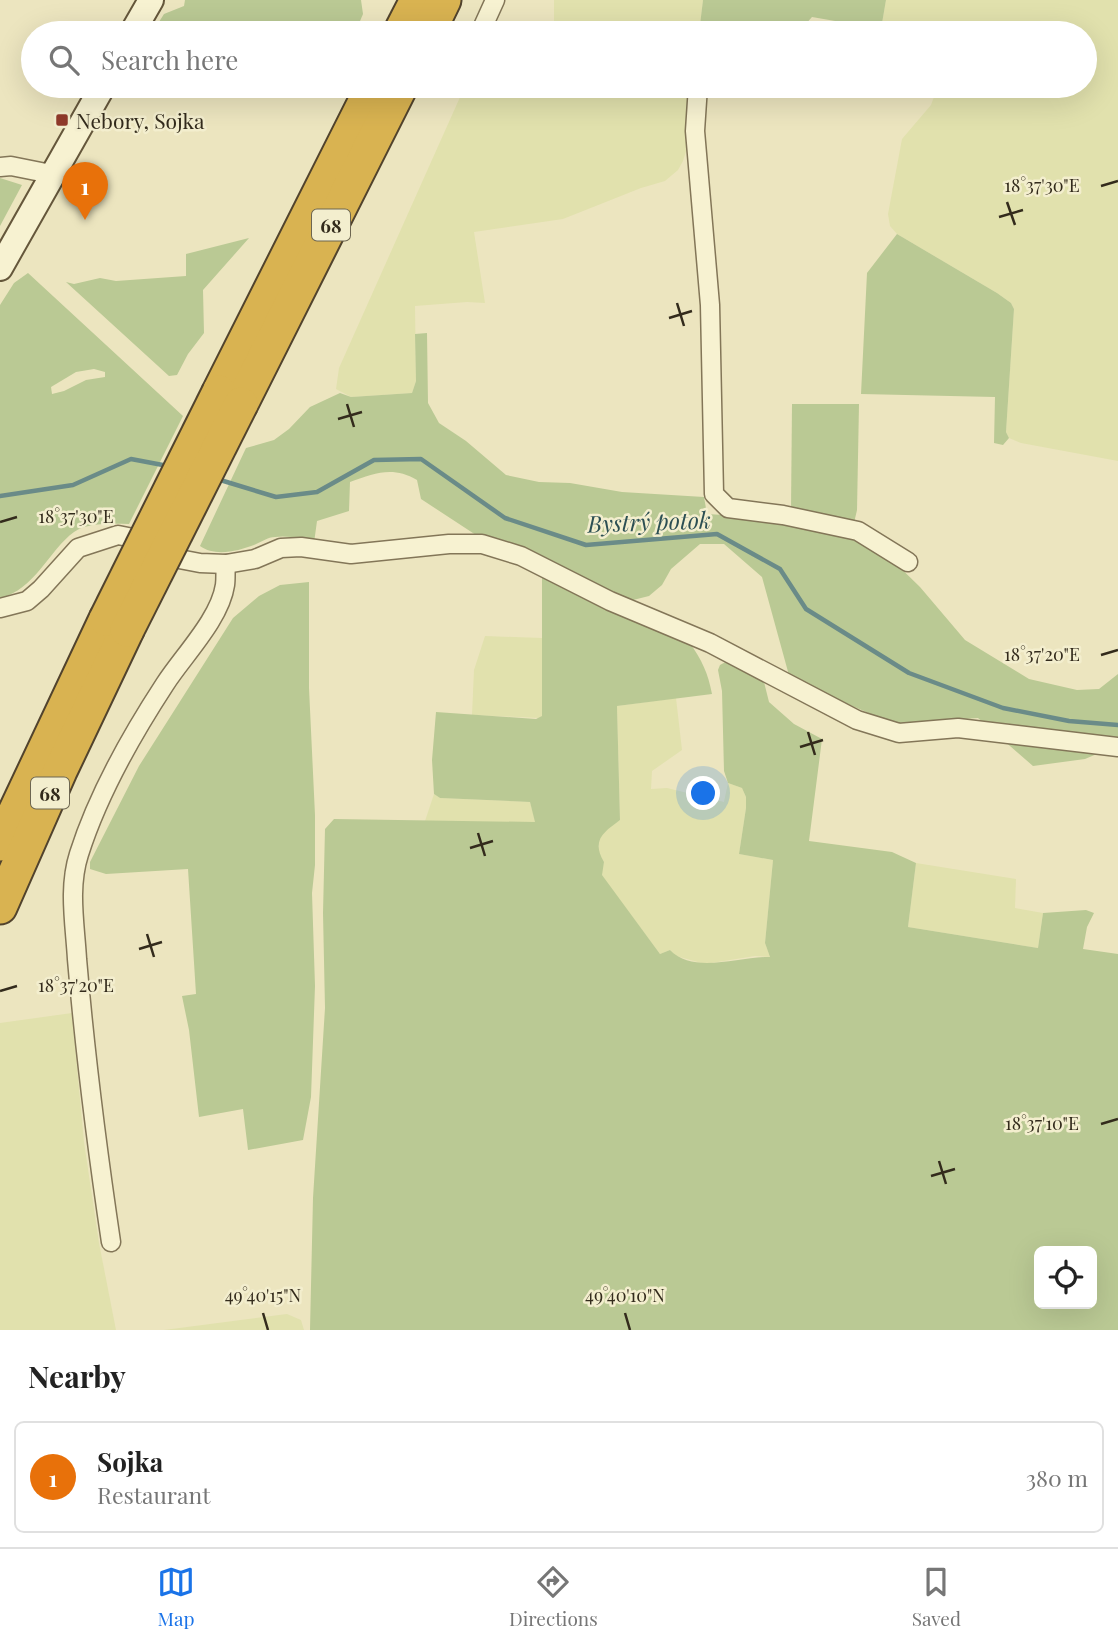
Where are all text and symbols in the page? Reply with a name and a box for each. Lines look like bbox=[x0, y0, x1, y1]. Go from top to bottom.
search box bbox=[21, 21, 1097, 98]
icon: search bbox=[45, 41, 83, 79]
text: Search here bbox=[101, 42, 238, 77]
place label: Nebory, Sojka bbox=[76, 106, 205, 134]
marker: Nebory, Sojka bbox=[54, 112, 70, 128]
pin: 1 bbox=[62, 162, 108, 220]
text: 18°37'30"E bbox=[1004, 173, 1080, 197]
road number: 68 bbox=[312, 210, 350, 241]
water label: Bystrý potok bbox=[586, 503, 711, 539]
text: 18°37'30"E bbox=[38, 504, 114, 528]
text: 18°37'20"E bbox=[1004, 642, 1080, 666]
your location bbox=[686, 776, 720, 810]
road number: 68 bbox=[31, 778, 69, 808]
text: 18°37'20"E bbox=[38, 973, 114, 997]
text: 18°37'10"E bbox=[1005, 1111, 1079, 1135]
map controls bbox=[1034, 1246, 1097, 1309]
button: locate bbox=[1034, 1246, 1097, 1309]
text: 49°40'15"N bbox=[225, 1283, 302, 1307]
text: 49°40'10"N bbox=[585, 1283, 665, 1307]
text: Nearby bbox=[28, 1356, 126, 1396]
text: Sojka bbox=[97, 1444, 163, 1479]
text: 1 bbox=[49, 1462, 57, 1493]
text: 380 m bbox=[1026, 1462, 1088, 1493]
text: Restaurant bbox=[97, 1479, 210, 1510]
tab: Map bbox=[157, 1563, 195, 1631]
tab: Directions bbox=[509, 1563, 598, 1631]
tab: Saved bbox=[912, 1563, 961, 1631]

